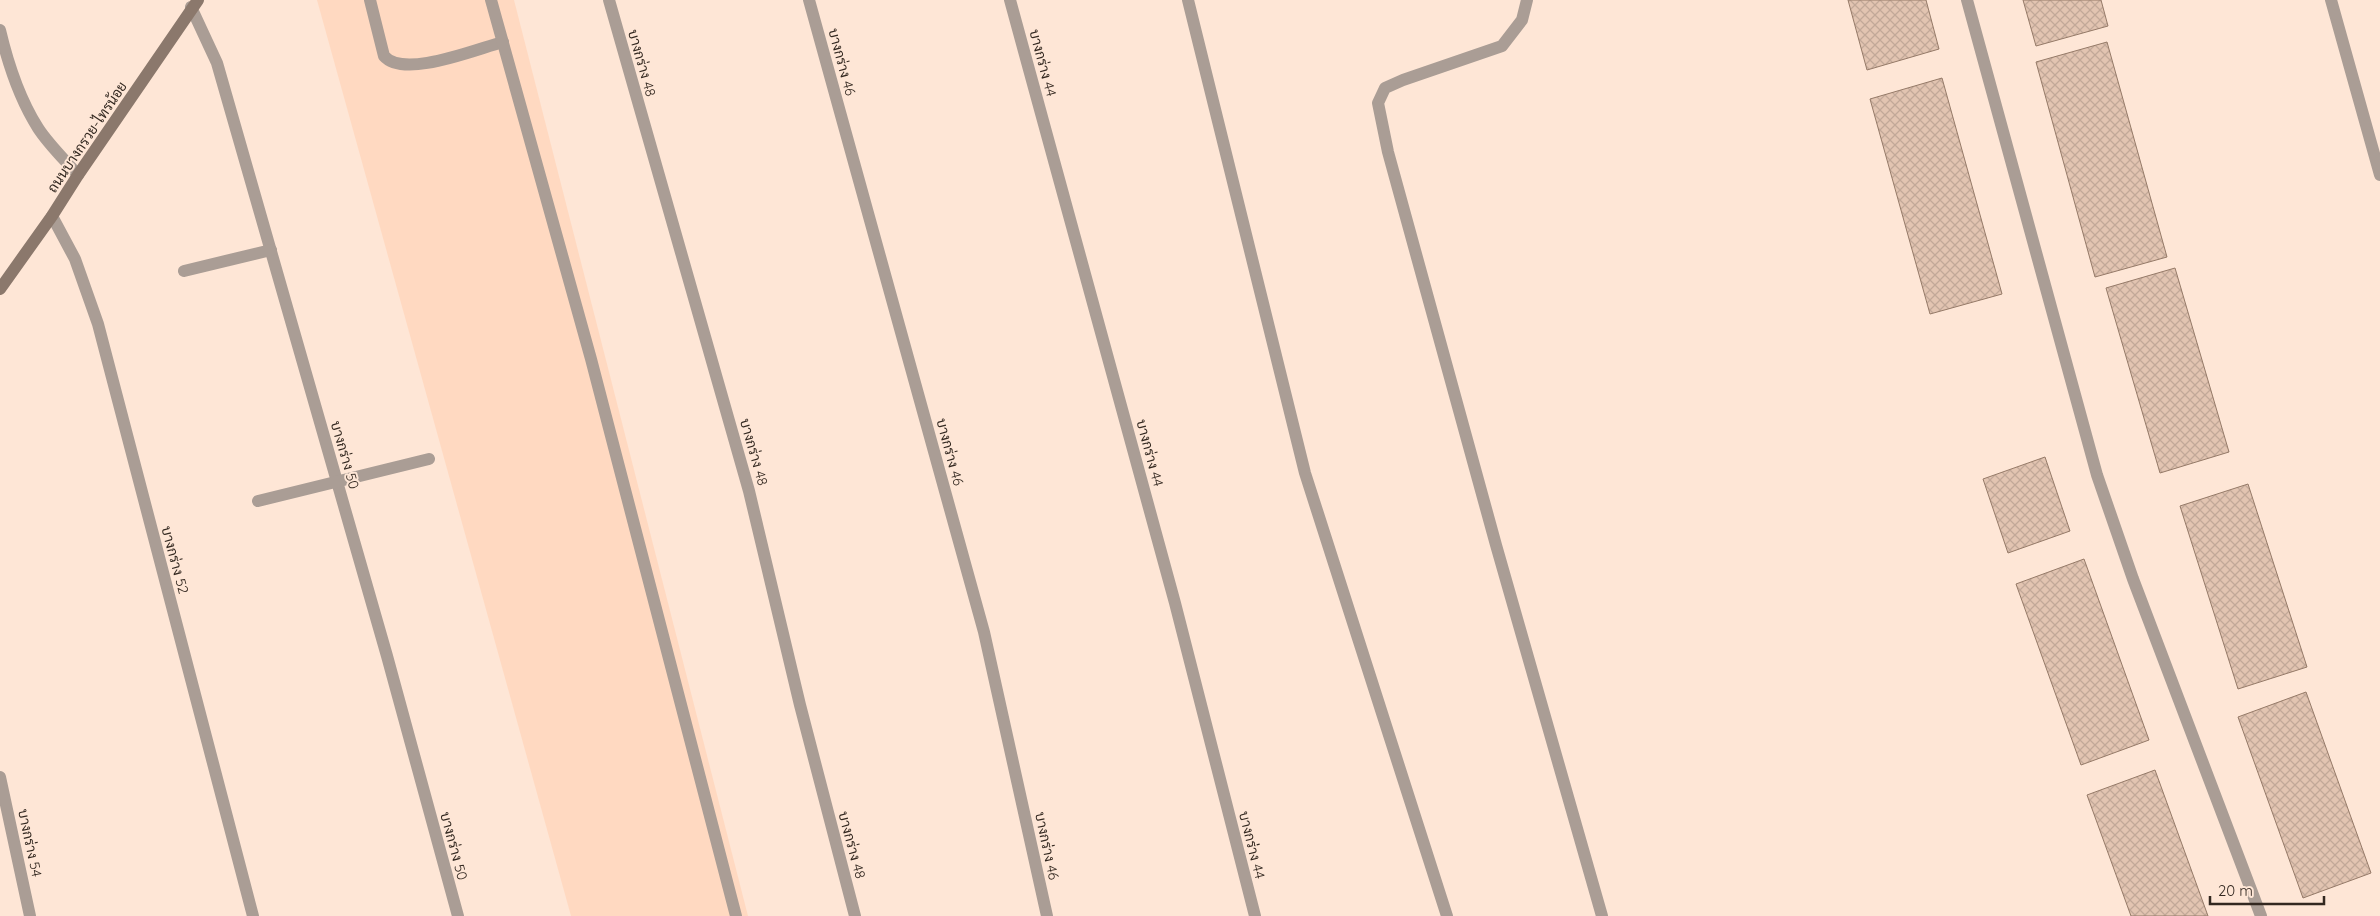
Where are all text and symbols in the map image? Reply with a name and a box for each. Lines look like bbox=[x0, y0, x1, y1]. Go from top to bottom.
street label: บางกร่าง 46 bbox=[824, 26, 860, 98]
street label: บางกร่าง 48 bbox=[624, 27, 660, 99]
street label: บางกร่าง 44 bbox=[1025, 27, 1061, 99]
street label: ถนนบางกรวย-ไทรน้อย bbox=[43, 78, 131, 196]
street label: บางกร่าง 48 bbox=[736, 416, 772, 488]
street label: บางกร่าง 46 bbox=[932, 416, 968, 488]
street label: บางกร่าง 44 bbox=[1132, 417, 1168, 489]
street label: บางกร่าง 50 bbox=[327, 419, 363, 491]
street label: บางกร่าง 52 bbox=[157, 524, 193, 596]
street label: บางกร่าง 54 bbox=[14, 807, 46, 879]
street label: บางกร่าง 48 bbox=[834, 809, 870, 881]
street label: บางกร่าง 44 bbox=[1235, 809, 1269, 881]
street label: บางกร่าง 50 bbox=[436, 810, 472, 882]
street label: บางกร่าง 46 bbox=[1031, 810, 1063, 882]
scale bar bbox=[2210, 874, 2324, 906]
text: 20 m bbox=[2218, 881, 2253, 900]

